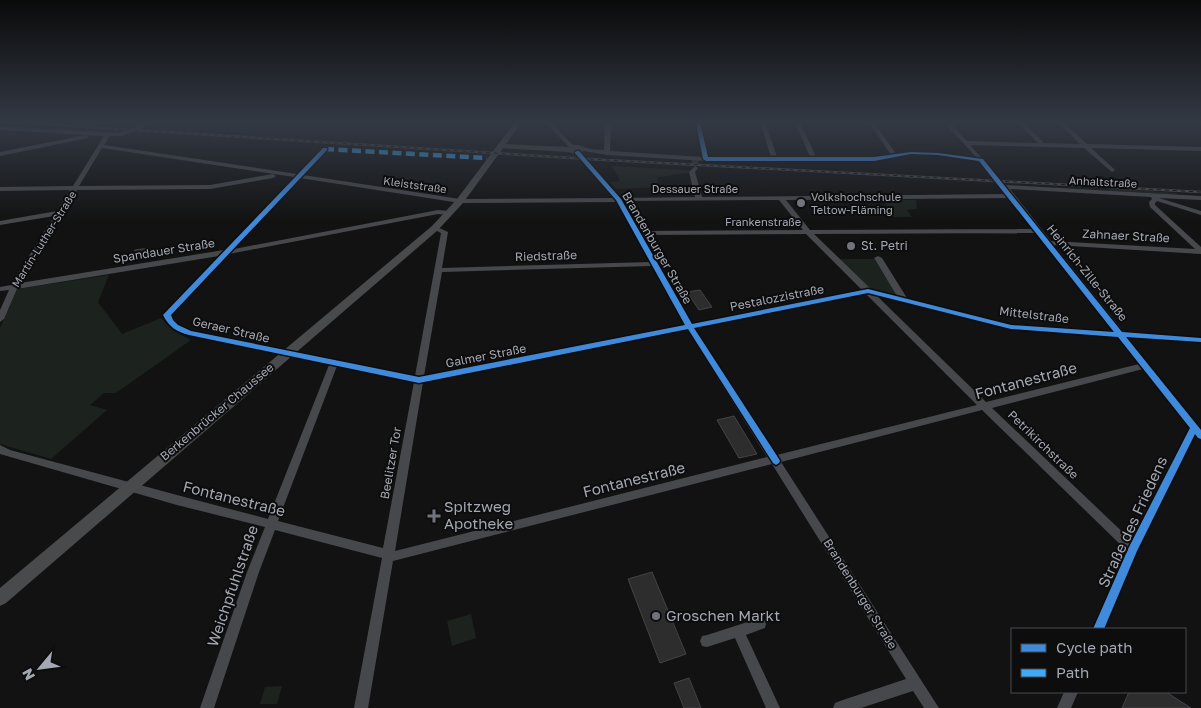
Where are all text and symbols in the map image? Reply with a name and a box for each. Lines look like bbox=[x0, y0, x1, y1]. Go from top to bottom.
street label: Anhaltstraße bbox=[1069, 173, 1137, 190]
street label: Kleiststraße bbox=[383, 174, 448, 195]
street label: Dessauer Straße bbox=[652, 182, 738, 195]
street label: Martin-Luther-Straße bbox=[9, 188, 78, 289]
street label: Brandenburger Straße bbox=[619, 189, 696, 307]
place label: Volkshochschule Teltow-Fläming bbox=[811, 190, 901, 216]
marker: Volkshochschule Teltow-Fläming bbox=[795, 197, 807, 209]
street label: Frankenstraße bbox=[725, 215, 801, 228]
street label: Heinrich-Zille-Straße bbox=[1044, 221, 1131, 324]
street label: Zahnaer Straße bbox=[1082, 226, 1170, 245]
street label: Spandauer Straße bbox=[112, 235, 216, 266]
place label: St. Petri bbox=[861, 238, 908, 253]
marker: St. Petri bbox=[845, 240, 857, 252]
street label: Riedstraße bbox=[515, 247, 577, 264]
street label: Pestalozzistraße bbox=[729, 281, 825, 314]
street label: Mittelstraße bbox=[998, 303, 1070, 326]
street label: Geraer Straße bbox=[191, 313, 271, 346]
street label: Galmer Straße bbox=[444, 340, 528, 371]
street label: Fontanestraße bbox=[973, 358, 1079, 402]
street label: Berkenbrücker Chaussee bbox=[157, 360, 277, 464]
street label: Petrikirchstraße bbox=[1005, 407, 1082, 482]
street label: Beelitzer Tor bbox=[377, 425, 404, 500]
street label: Straße des Friedens bbox=[1094, 453, 1170, 590]
street label: Fontanestraße bbox=[581, 458, 687, 500]
street label: Fontanestraße bbox=[181, 477, 288, 520]
place label: Spitzweg Apotheke bbox=[444, 497, 513, 532]
marker: Spitzweg Apotheke bbox=[428, 510, 440, 522]
street label: Weichpfuhlstraße bbox=[203, 522, 261, 649]
street label: Brandenburger Straße bbox=[820, 536, 901, 652]
place label: Groschen Markt bbox=[666, 606, 780, 624]
marker: Groschen Markt bbox=[650, 610, 662, 622]
legend bbox=[1011, 628, 1186, 693]
text: Cycle path bbox=[1056, 638, 1132, 656]
north arrow bbox=[15, 643, 65, 693]
text: Path bbox=[1056, 663, 1089, 681]
text: N bbox=[18, 666, 38, 683]

